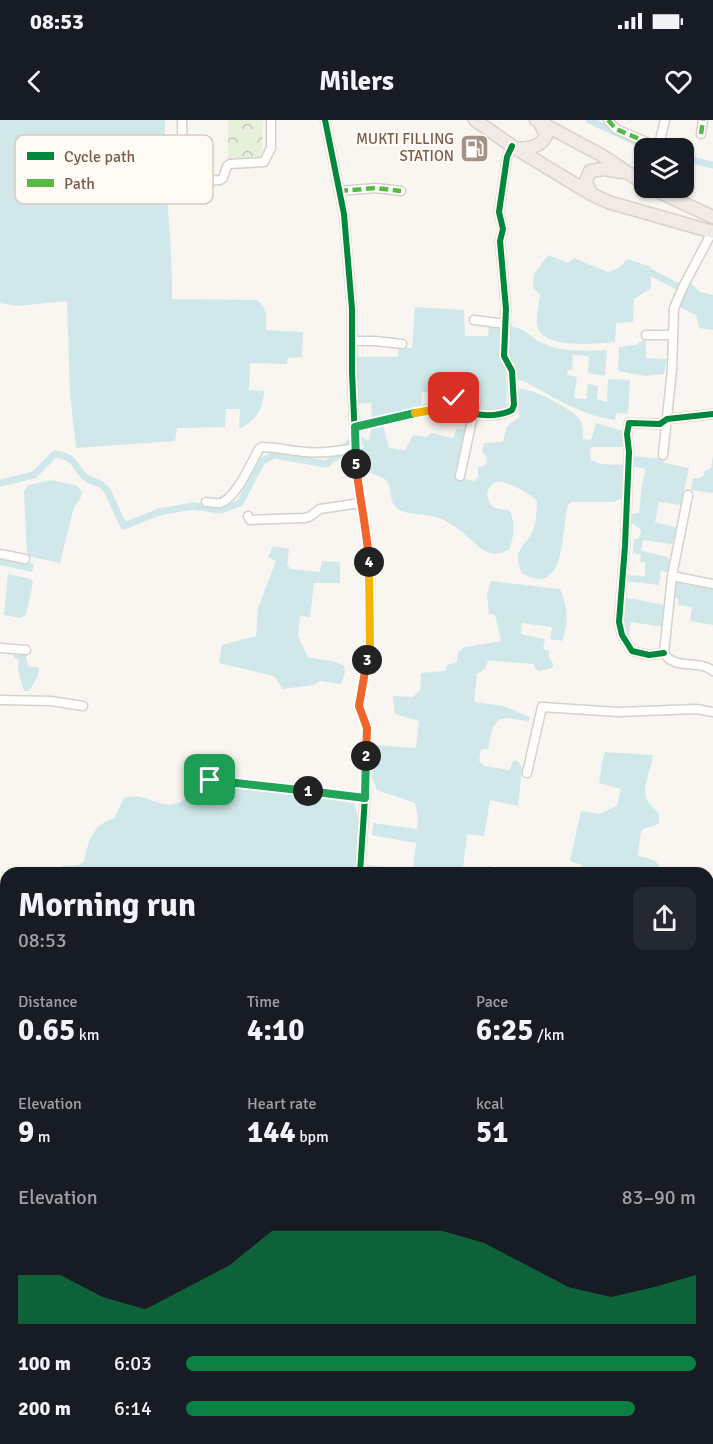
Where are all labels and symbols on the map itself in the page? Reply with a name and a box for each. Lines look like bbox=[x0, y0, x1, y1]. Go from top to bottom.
place label: MUKTI FILLING STATION bbox=[356, 130, 454, 165]
fuel station icon: MUKTI FILLING STATION bbox=[459, 132, 491, 164]
legend bbox=[15, 135, 213, 204]
text: Cycle path bbox=[64, 147, 135, 167]
text: Path bbox=[64, 174, 95, 194]
pin bbox=[428, 372, 479, 423]
pin: 5 bbox=[341, 449, 371, 479]
pin: 4 bbox=[354, 547, 384, 577]
pin: 3 bbox=[352, 645, 382, 675]
pin: 2 bbox=[351, 741, 381, 771]
pin bbox=[184, 754, 235, 805]
pin: 1 bbox=[293, 776, 323, 806]

